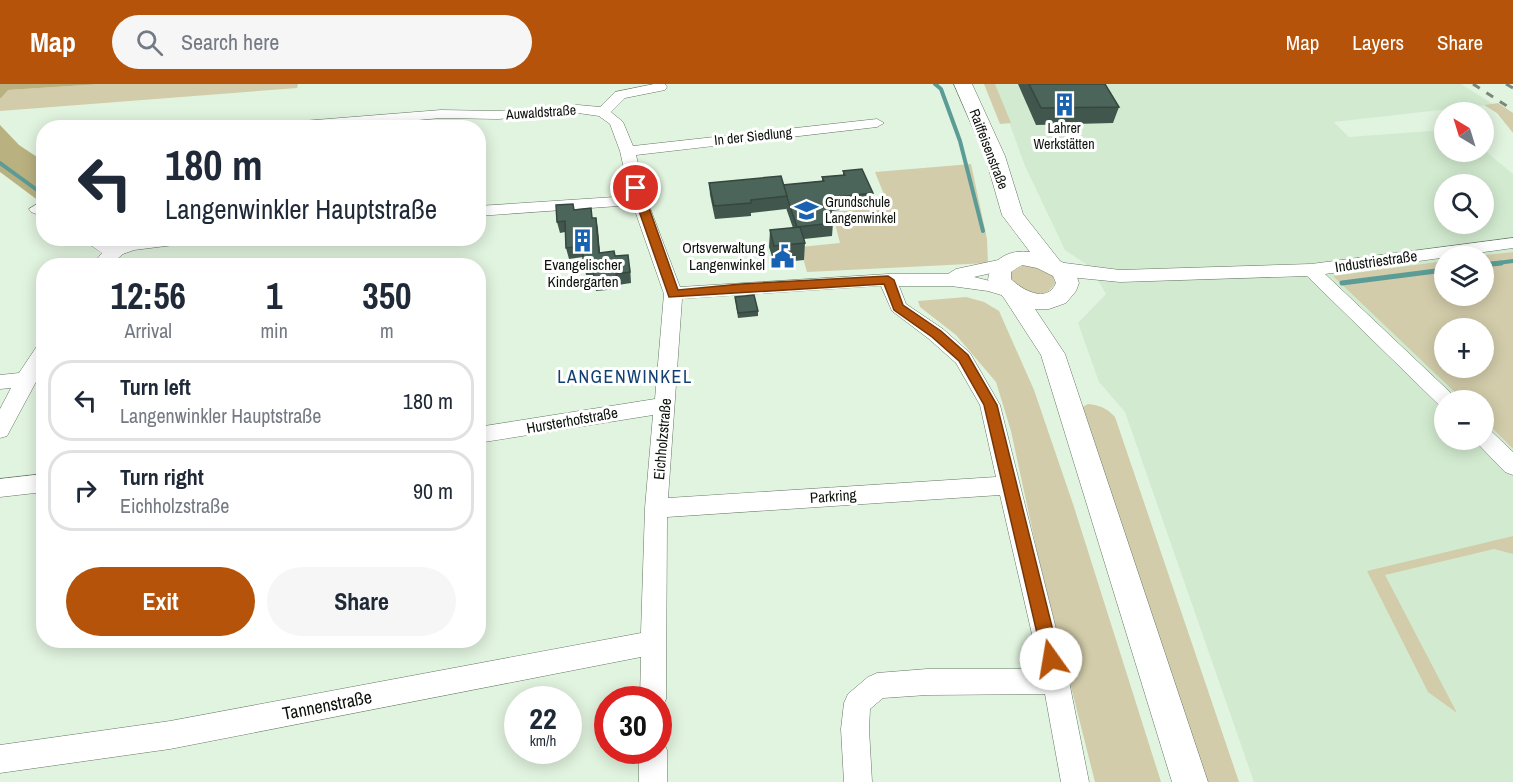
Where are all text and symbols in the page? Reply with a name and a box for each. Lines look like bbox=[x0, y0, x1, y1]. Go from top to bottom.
search box bbox=[112, 15, 532, 69]
text: Map bbox=[30, 23, 76, 61]
icon: search bbox=[133, 26, 166, 59]
text: Search here bbox=[181, 27, 279, 57]
text: Map bbox=[1286, 28, 1319, 57]
text: Layers bbox=[1352, 28, 1404, 57]
text: Share bbox=[1437, 28, 1483, 57]
building icon: Lahrer Werkstätten bbox=[1051, 91, 1077, 117]
street label: Auwaldstraße bbox=[504, 101, 577, 123]
north arrow bbox=[1434, 102, 1494, 162]
map controls bbox=[1434, 102, 1494, 450]
street label: Raiffeisenstraße bbox=[965, 106, 1013, 192]
place label: Lahrer Werkstätten bbox=[1033, 119, 1095, 153]
street label: In der Siedlung bbox=[713, 123, 793, 149]
text: 180 m bbox=[165, 137, 263, 193]
icon: left bbox=[66, 144, 144, 222]
pin bbox=[610, 162, 661, 213]
icon: arrive bbox=[619, 171, 652, 204]
button: search bbox=[1434, 174, 1494, 234]
text: Langenwinkler Hauptstraße bbox=[165, 191, 437, 227]
place label: Grundschule Langenwinkel bbox=[825, 193, 896, 227]
school or university icon: Grundschule Langenwinkel bbox=[794, 197, 820, 223]
building icon: Evangelischer Kindergarten bbox=[570, 227, 596, 253]
place label: Ortsverwaltung Langenwinkel bbox=[682, 237, 765, 275]
public building icon: Ortsverwaltung Langenwinkel bbox=[770, 243, 796, 269]
street label: Industriestraße bbox=[1334, 245, 1419, 277]
button: layers bbox=[1434, 246, 1494, 306]
place label: Evangelischer Kindergarten bbox=[544, 254, 622, 292]
text: 12:56 bbox=[110, 272, 186, 320]
text: 1 bbox=[266, 272, 282, 320]
text: 350 bbox=[362, 272, 412, 320]
text: Arrival bbox=[125, 317, 172, 344]
text: min bbox=[260, 317, 288, 344]
text: m bbox=[380, 317, 394, 344]
button: + bbox=[1434, 318, 1494, 378]
district label: LANGENWINKEL bbox=[557, 364, 693, 389]
text: Turn left bbox=[120, 372, 191, 402]
icon: left bbox=[69, 384, 102, 417]
text: 180 m bbox=[403, 386, 453, 416]
button: − bbox=[1434, 390, 1494, 450]
street label: Eichholzstraße bbox=[648, 397, 676, 481]
text: Langenwinkler Hauptstraße bbox=[120, 402, 321, 429]
street label: Hursterhofstraße bbox=[525, 402, 619, 438]
text: Turn right bbox=[120, 462, 204, 492]
icon: right bbox=[69, 474, 102, 507]
text: 90 m bbox=[413, 476, 453, 506]
street label: Parkring bbox=[809, 484, 857, 508]
text: Eichholzstraße bbox=[120, 492, 229, 519]
button: Exit bbox=[66, 567, 255, 636]
button: Share bbox=[267, 567, 456, 636]
position arrow bbox=[1019, 627, 1083, 691]
street label: Tannenstraße bbox=[280, 684, 374, 726]
speed limit sign: 30 bbox=[594, 686, 672, 764]
text: 22 bbox=[529, 698, 557, 738]
text: km/h bbox=[530, 730, 556, 751]

